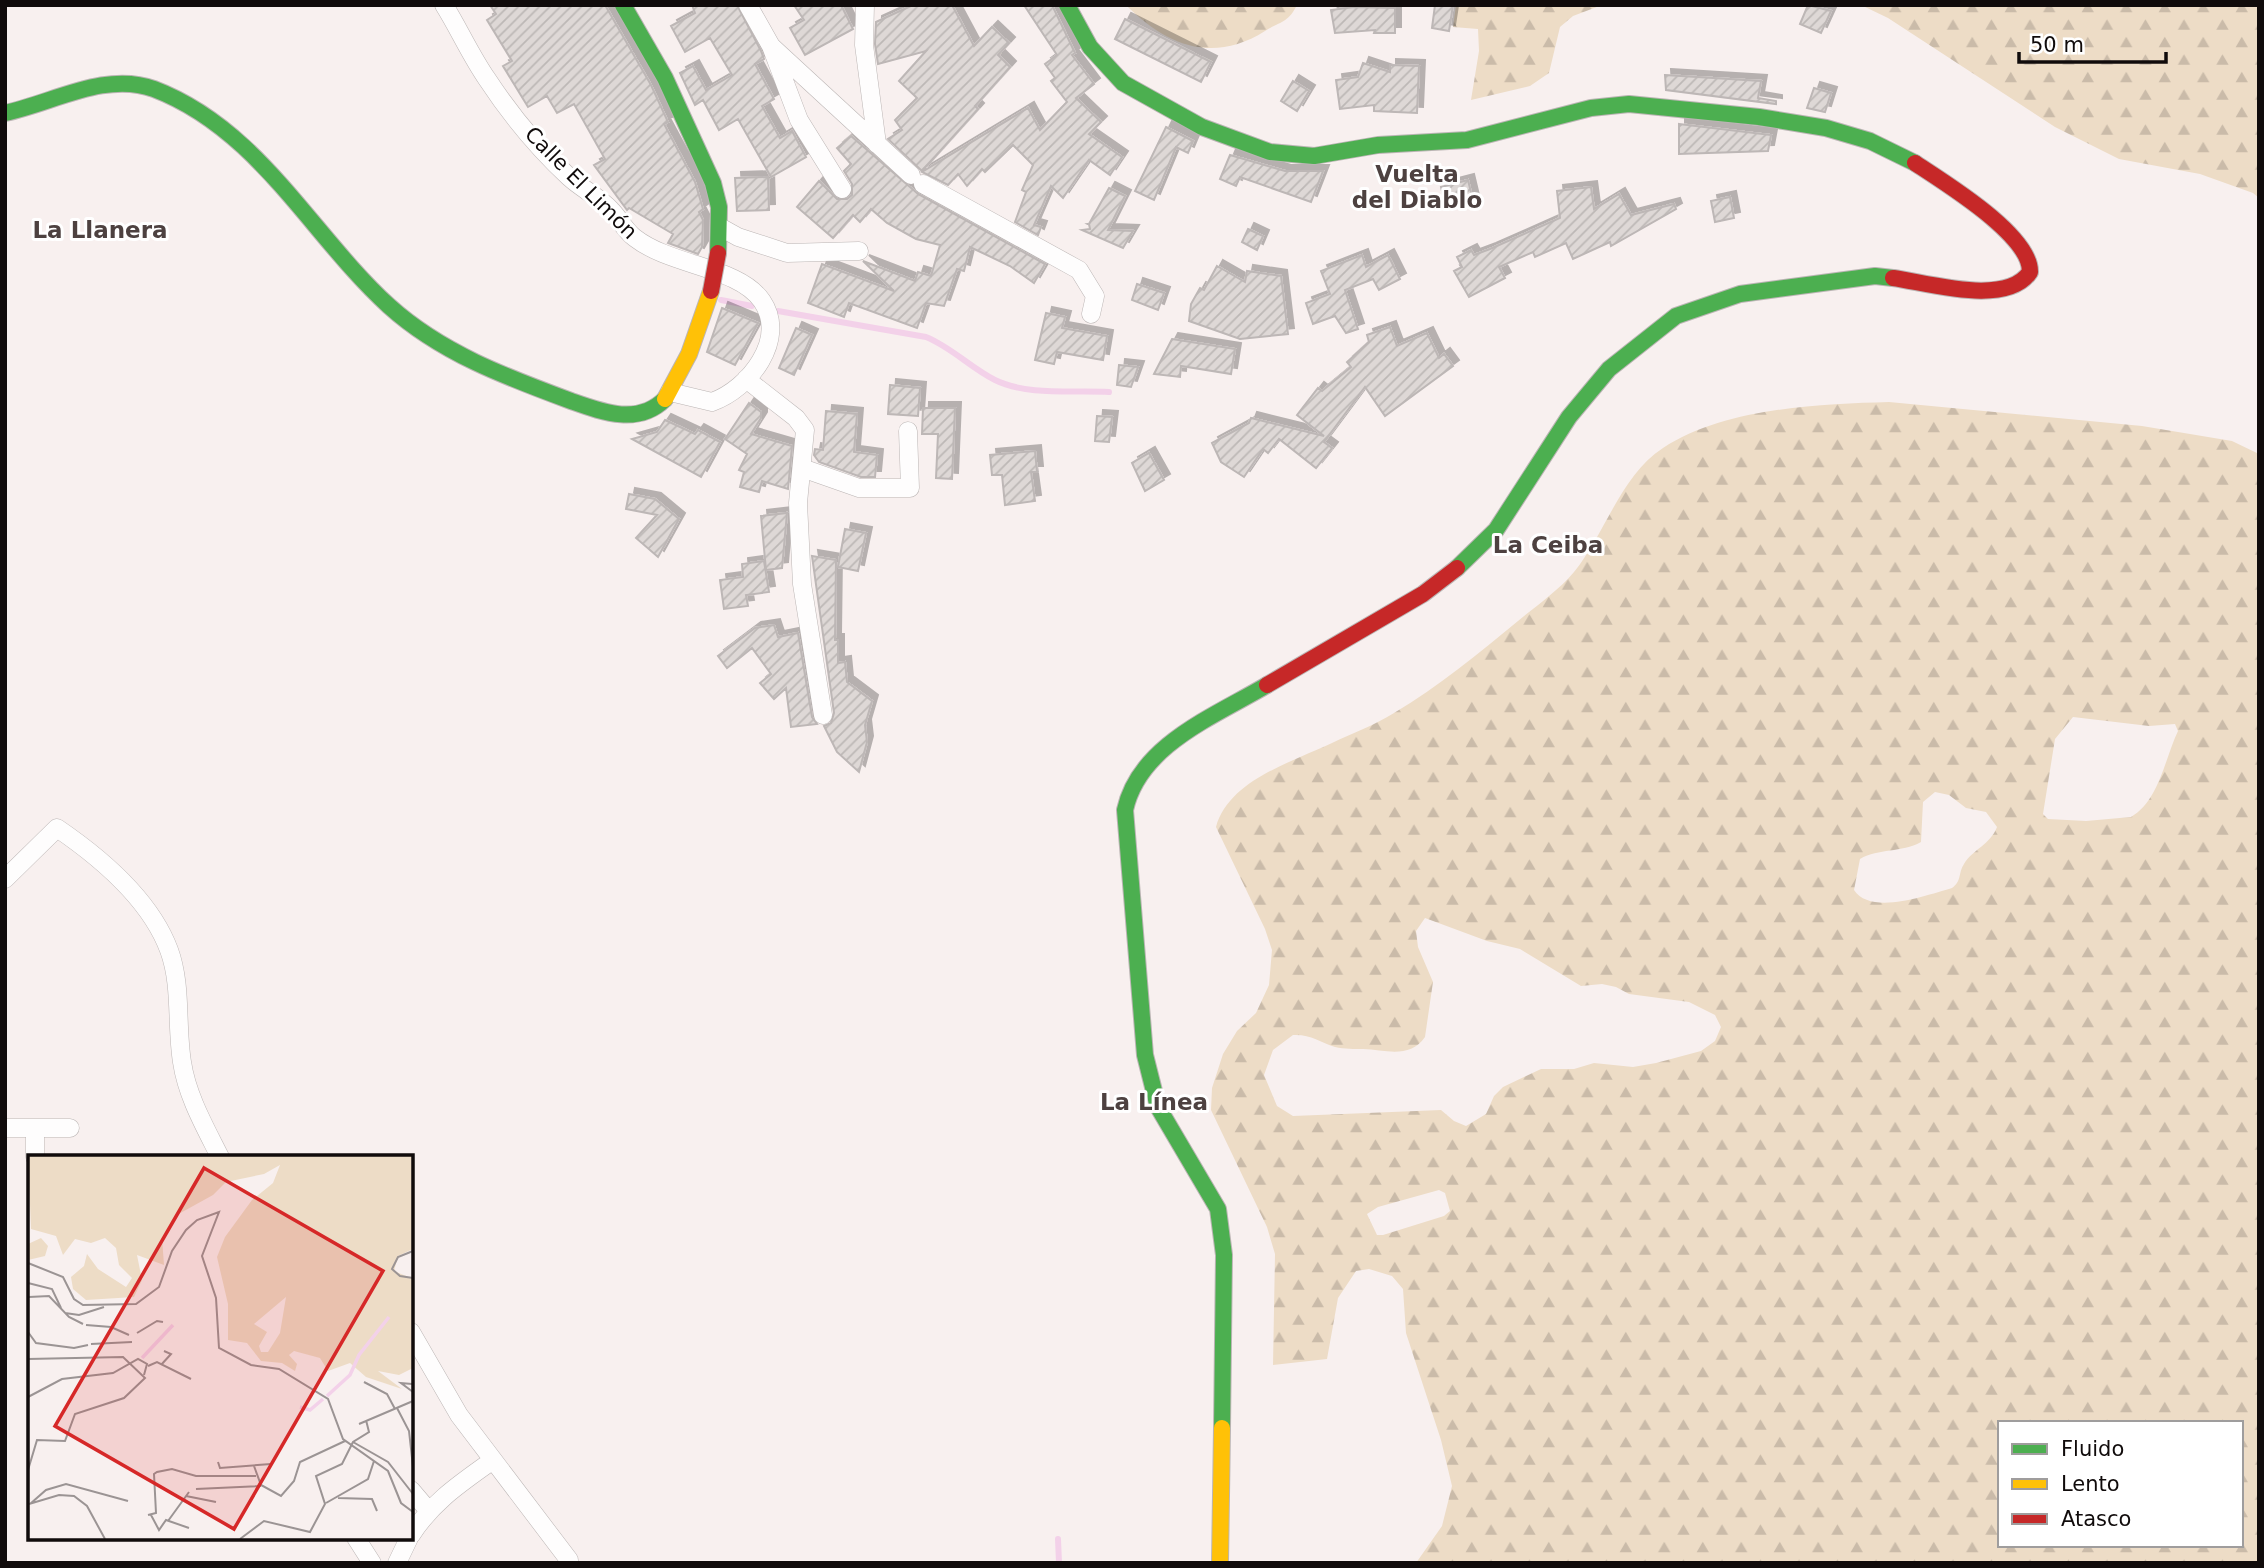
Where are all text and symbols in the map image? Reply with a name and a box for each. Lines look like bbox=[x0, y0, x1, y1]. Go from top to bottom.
scale bar bbox=[2019, 21, 2166, 65]
text: 50 m bbox=[2030, 33, 2084, 57]
street label: Calle El Limón bbox=[520, 122, 642, 244]
district label: Vuelta del Diablo bbox=[1352, 161, 1482, 213]
district label: La Llanera bbox=[32, 217, 168, 243]
district label: La Ceiba bbox=[1493, 532, 1603, 558]
district label: La Línea bbox=[1100, 1089, 1208, 1115]
inset map bbox=[28, 1155, 413, 1540]
legend bbox=[1998, 1421, 2243, 1547]
text: Fluido bbox=[2061, 1437, 2124, 1461]
text: Lento bbox=[2061, 1472, 2120, 1496]
text: Atasco bbox=[2061, 1507, 2131, 1531]

